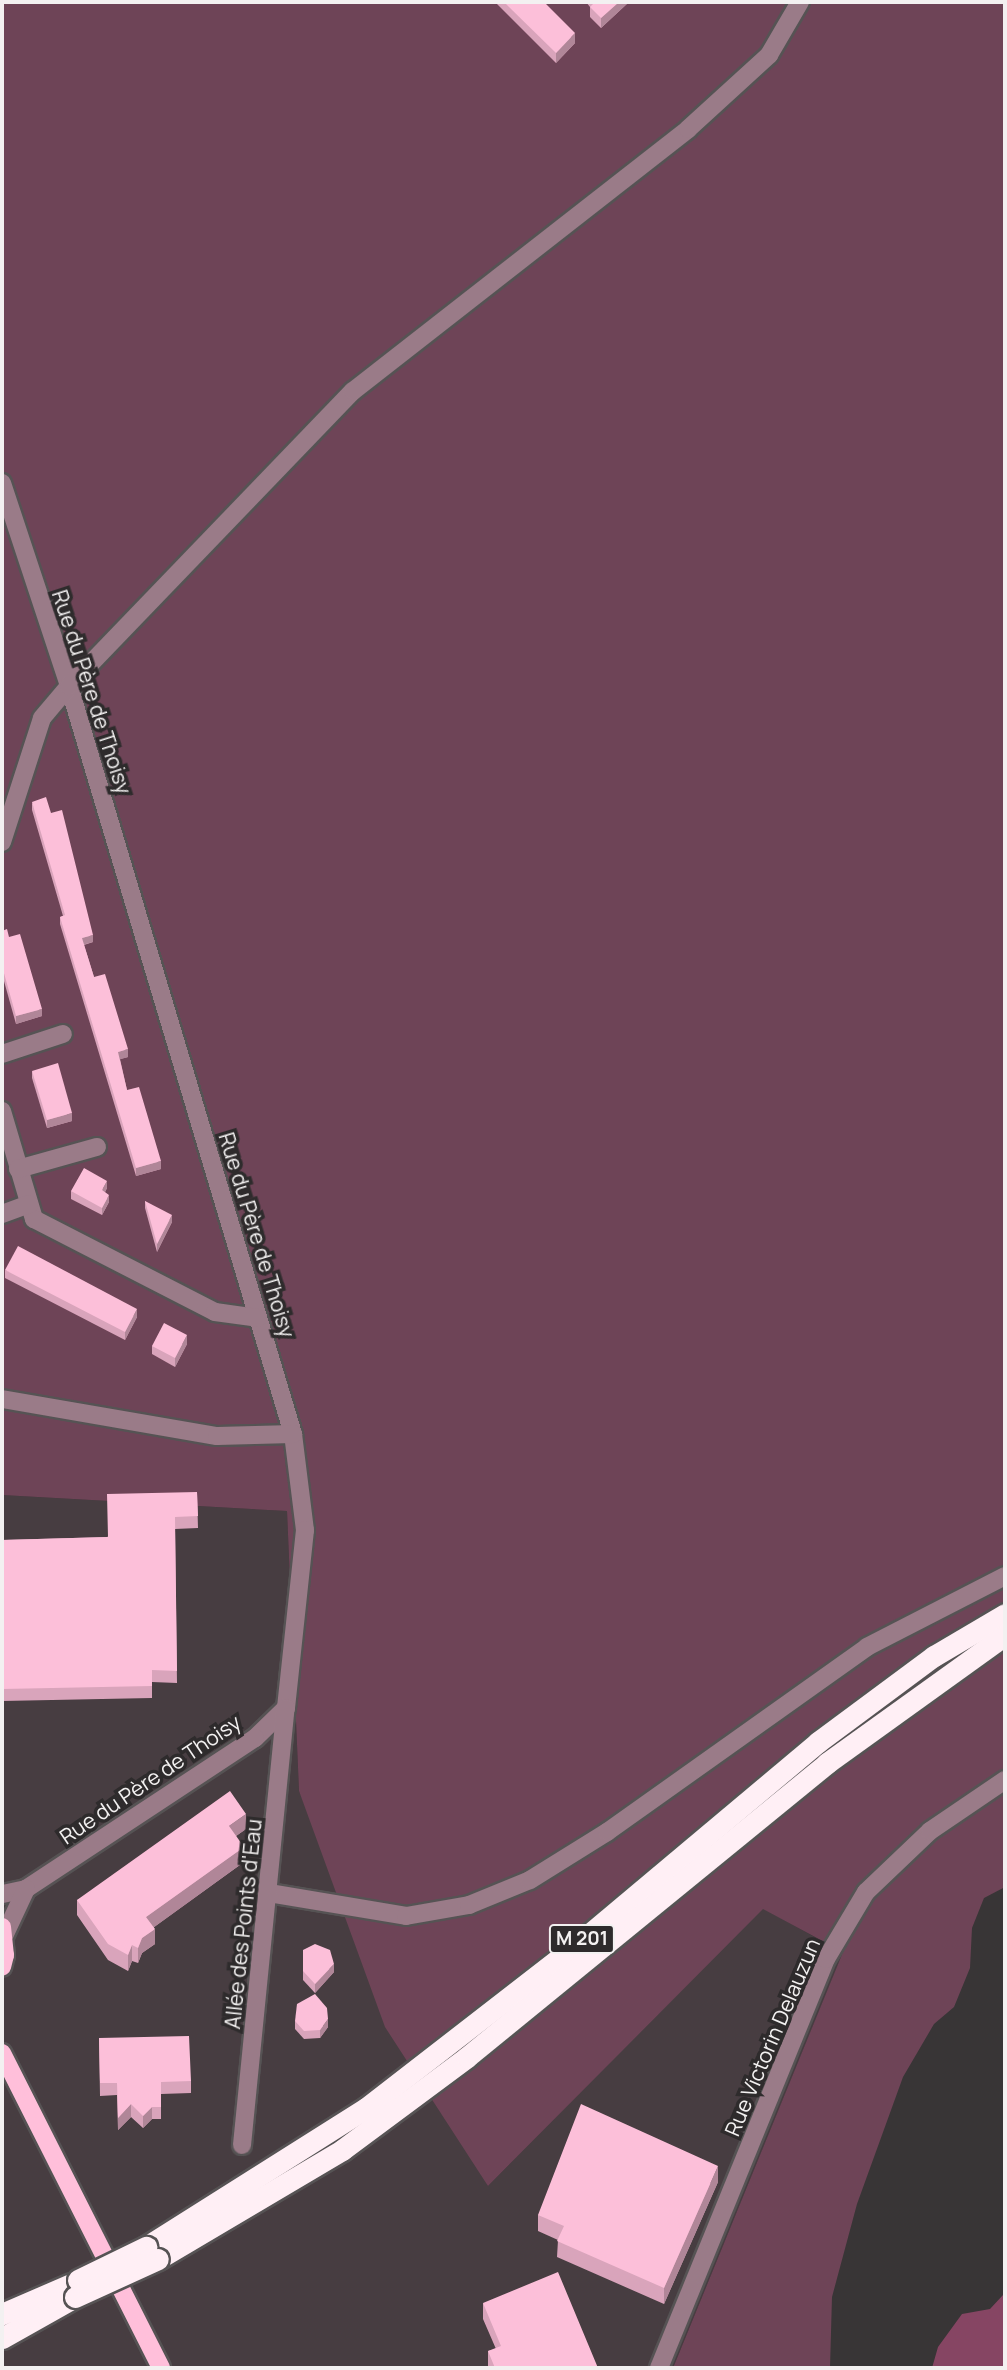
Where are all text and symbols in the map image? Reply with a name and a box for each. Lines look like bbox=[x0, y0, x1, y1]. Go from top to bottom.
street label: Rue du Père de Thoisy bbox=[47, 587, 137, 797]
street label: Rue du Père de Thoisy bbox=[214, 1129, 300, 1341]
street label: Rue du Père de Thoisy bbox=[55, 1709, 245, 1849]
street label: Allée des Points d'Eau bbox=[219, 1818, 267, 2030]
road number: M 201 bbox=[549, 1924, 615, 1954]
street label: Rue Victorin Delauzun bbox=[719, 1934, 825, 2140]

